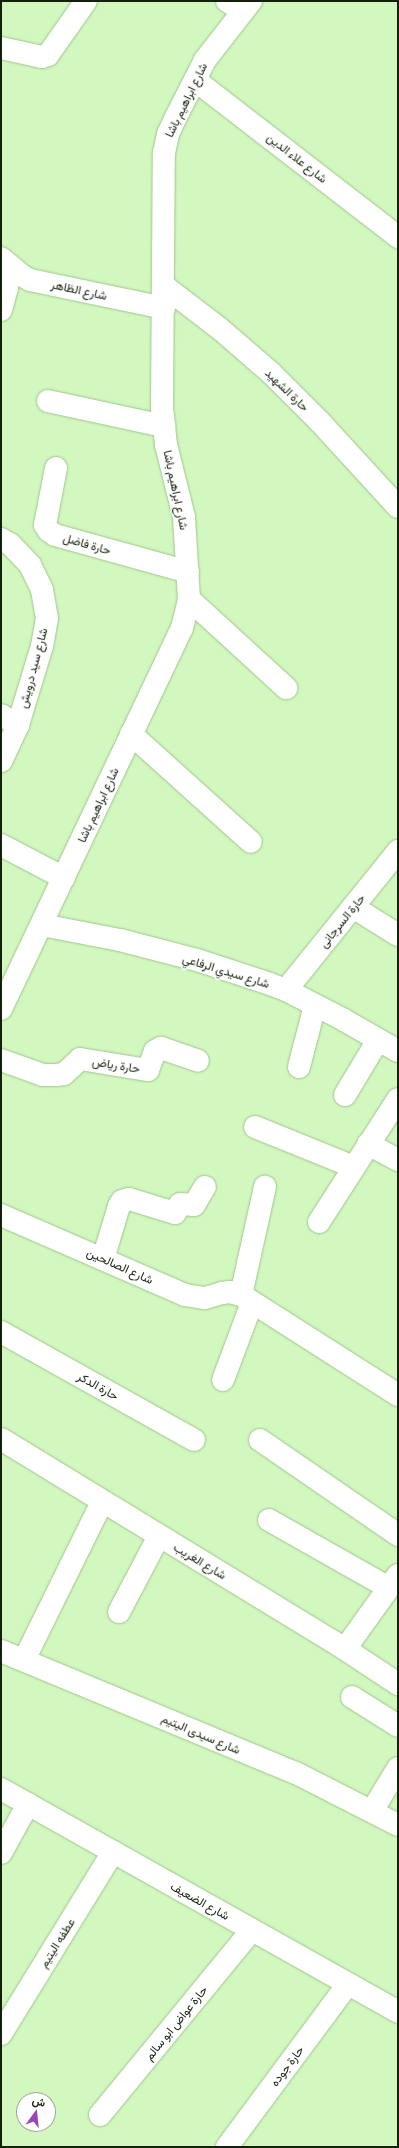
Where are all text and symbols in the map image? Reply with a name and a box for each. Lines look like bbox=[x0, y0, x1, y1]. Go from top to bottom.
street label: شارع ابراهيم باشا bbox=[162, 60, 210, 140]
street label: شارع علاء الدين bbox=[264, 130, 330, 186]
street label: شارع الظاهر bbox=[50, 277, 108, 303]
street label: حارة الشهيد bbox=[262, 366, 312, 414]
street label: شارع ابراهيم باشا bbox=[161, 449, 191, 531]
street label: حارة فاضل bbox=[61, 530, 113, 558]
street label: شارع سيد درويش bbox=[15, 626, 51, 710]
street label: شارع ابراهيم باشا bbox=[74, 765, 122, 845]
street label: حارة السرجانى bbox=[316, 891, 368, 951]
street label: شارع سيدي الرفاعي bbox=[181, 951, 271, 991]
street label: حارة رياض bbox=[91, 1054, 141, 1076]
street label: شارع الصالحين bbox=[85, 1245, 155, 1287]
street label: حارة الدكر bbox=[75, 1369, 121, 1403]
street label: شارع الغريب bbox=[171, 1540, 229, 1582]
street label: شارع سيدى اليتيم bbox=[159, 1711, 243, 1757]
street label: شارع الضعيف bbox=[168, 1879, 232, 1923]
street label: عطفه اليتيم bbox=[36, 1916, 78, 1970]
street label: حارة عواض ابو سالم bbox=[142, 1983, 210, 2063]
street label: حارة جوده bbox=[267, 2043, 307, 2089]
north arrow bbox=[16, 2092, 56, 2132]
text: ش bbox=[31, 2093, 47, 2109]

